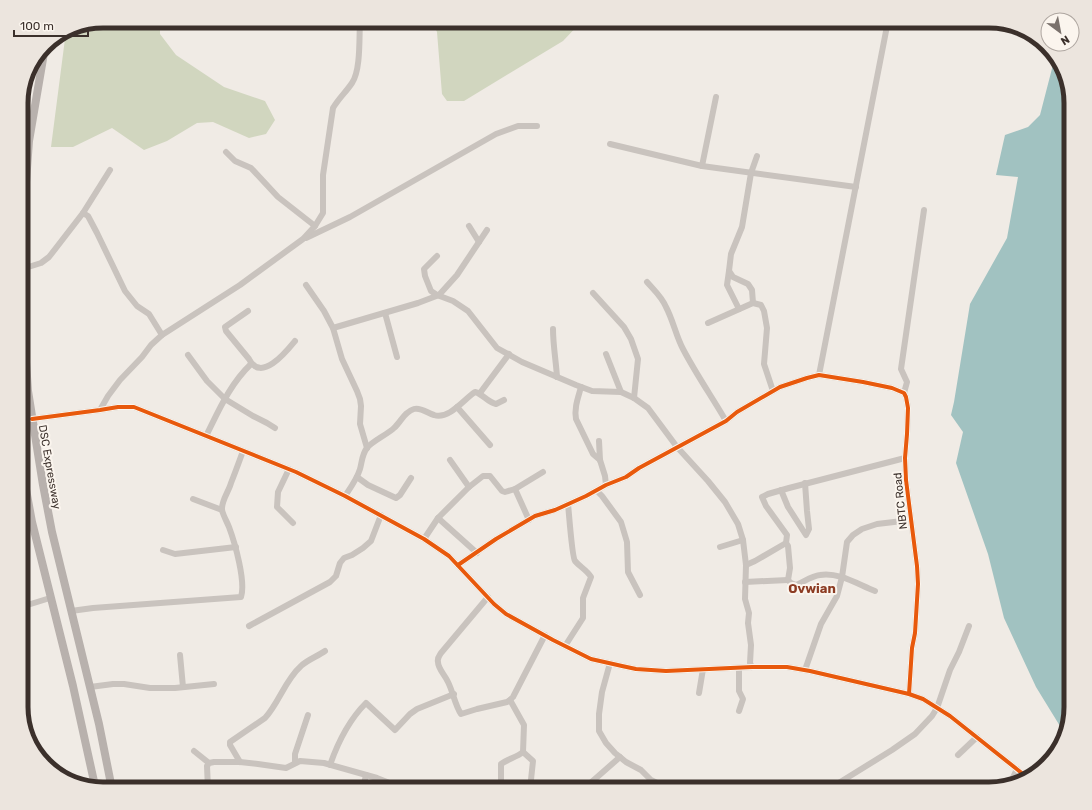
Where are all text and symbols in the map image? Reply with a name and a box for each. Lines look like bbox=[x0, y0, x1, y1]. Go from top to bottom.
scale bar bbox=[14, 12, 88, 38]
north arrow bbox=[1040, 12, 1080, 52]
text: 100 m bbox=[20, 19, 54, 33]
text: N bbox=[1058, 32, 1072, 48]
street label: DSC Expressway bbox=[36, 424, 63, 510]
street label: NBTC Road bbox=[891, 472, 910, 530]
district label: Ovwian bbox=[788, 581, 836, 596]

